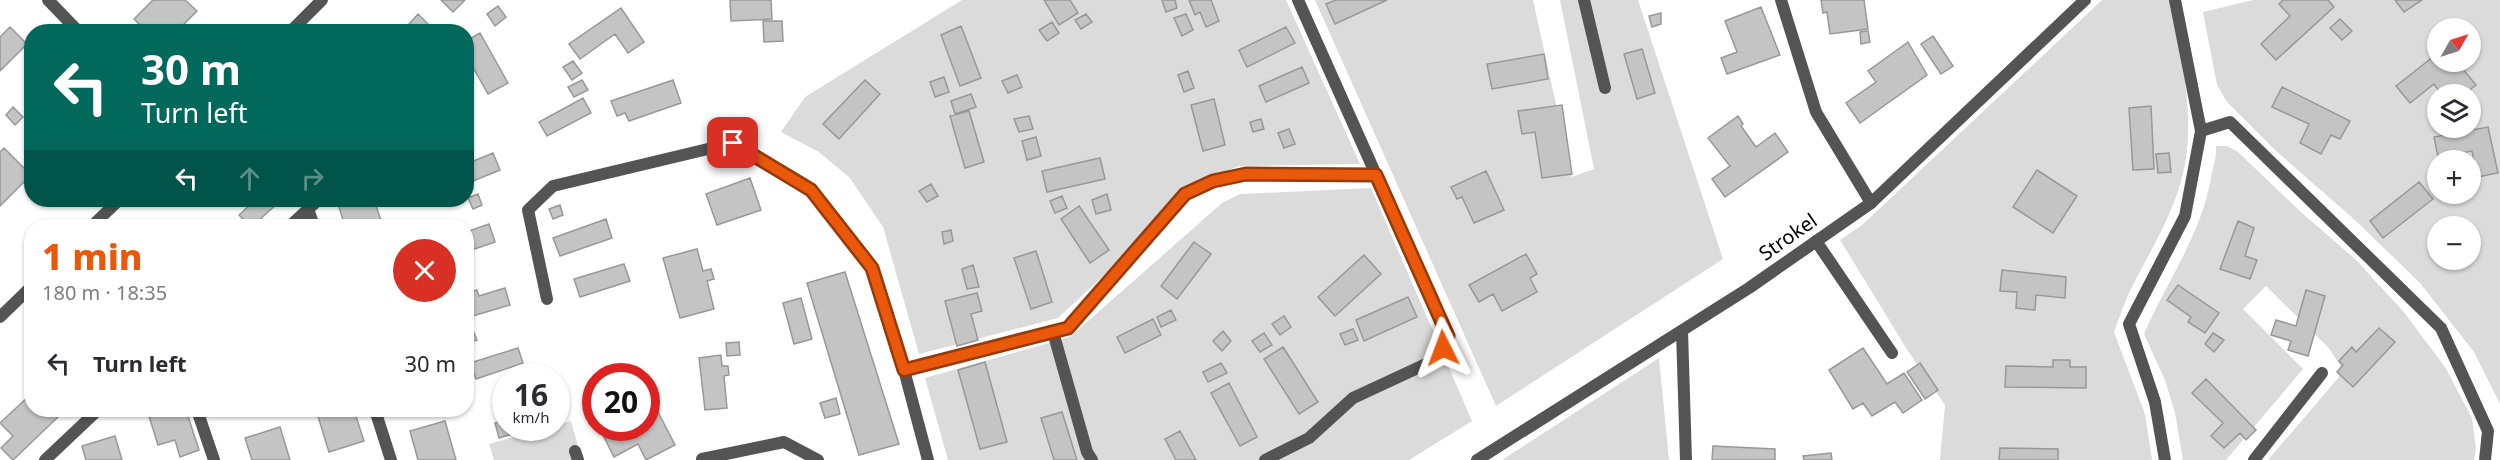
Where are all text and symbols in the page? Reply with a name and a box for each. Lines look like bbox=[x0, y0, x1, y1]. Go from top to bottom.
north arrow bbox=[2427, 18, 2481, 72]
map controls bbox=[2427, 18, 2481, 270]
text: 30 m bbox=[141, 40, 241, 97]
icon: left bbox=[42, 48, 120, 126]
button: layers bbox=[2427, 84, 2481, 138]
text: Turn left bbox=[141, 94, 247, 131]
pin bbox=[707, 117, 758, 168]
icon: arrive bbox=[716, 126, 749, 159]
button: + bbox=[2427, 150, 2481, 204]
icon: left bbox=[170, 162, 203, 195]
icon: ahead bbox=[233, 162, 266, 195]
icon: right bbox=[296, 162, 329, 195]
street label: Strokel bbox=[1753, 207, 1822, 266]
button: − bbox=[2427, 216, 2481, 270]
text: 1 min bbox=[42, 232, 143, 281]
button: close bbox=[393, 239, 456, 302]
text: 180 m · 18:35 bbox=[42, 279, 167, 306]
position arrow bbox=[1411, 316, 1475, 380]
icon: left bbox=[42, 347, 75, 380]
text: Turn left bbox=[93, 348, 187, 378]
text: 30 m bbox=[405, 348, 456, 378]
speed limit sign: 20 bbox=[582, 363, 660, 441]
text: 16 bbox=[514, 374, 548, 415]
text: km/h bbox=[513, 407, 549, 427]

